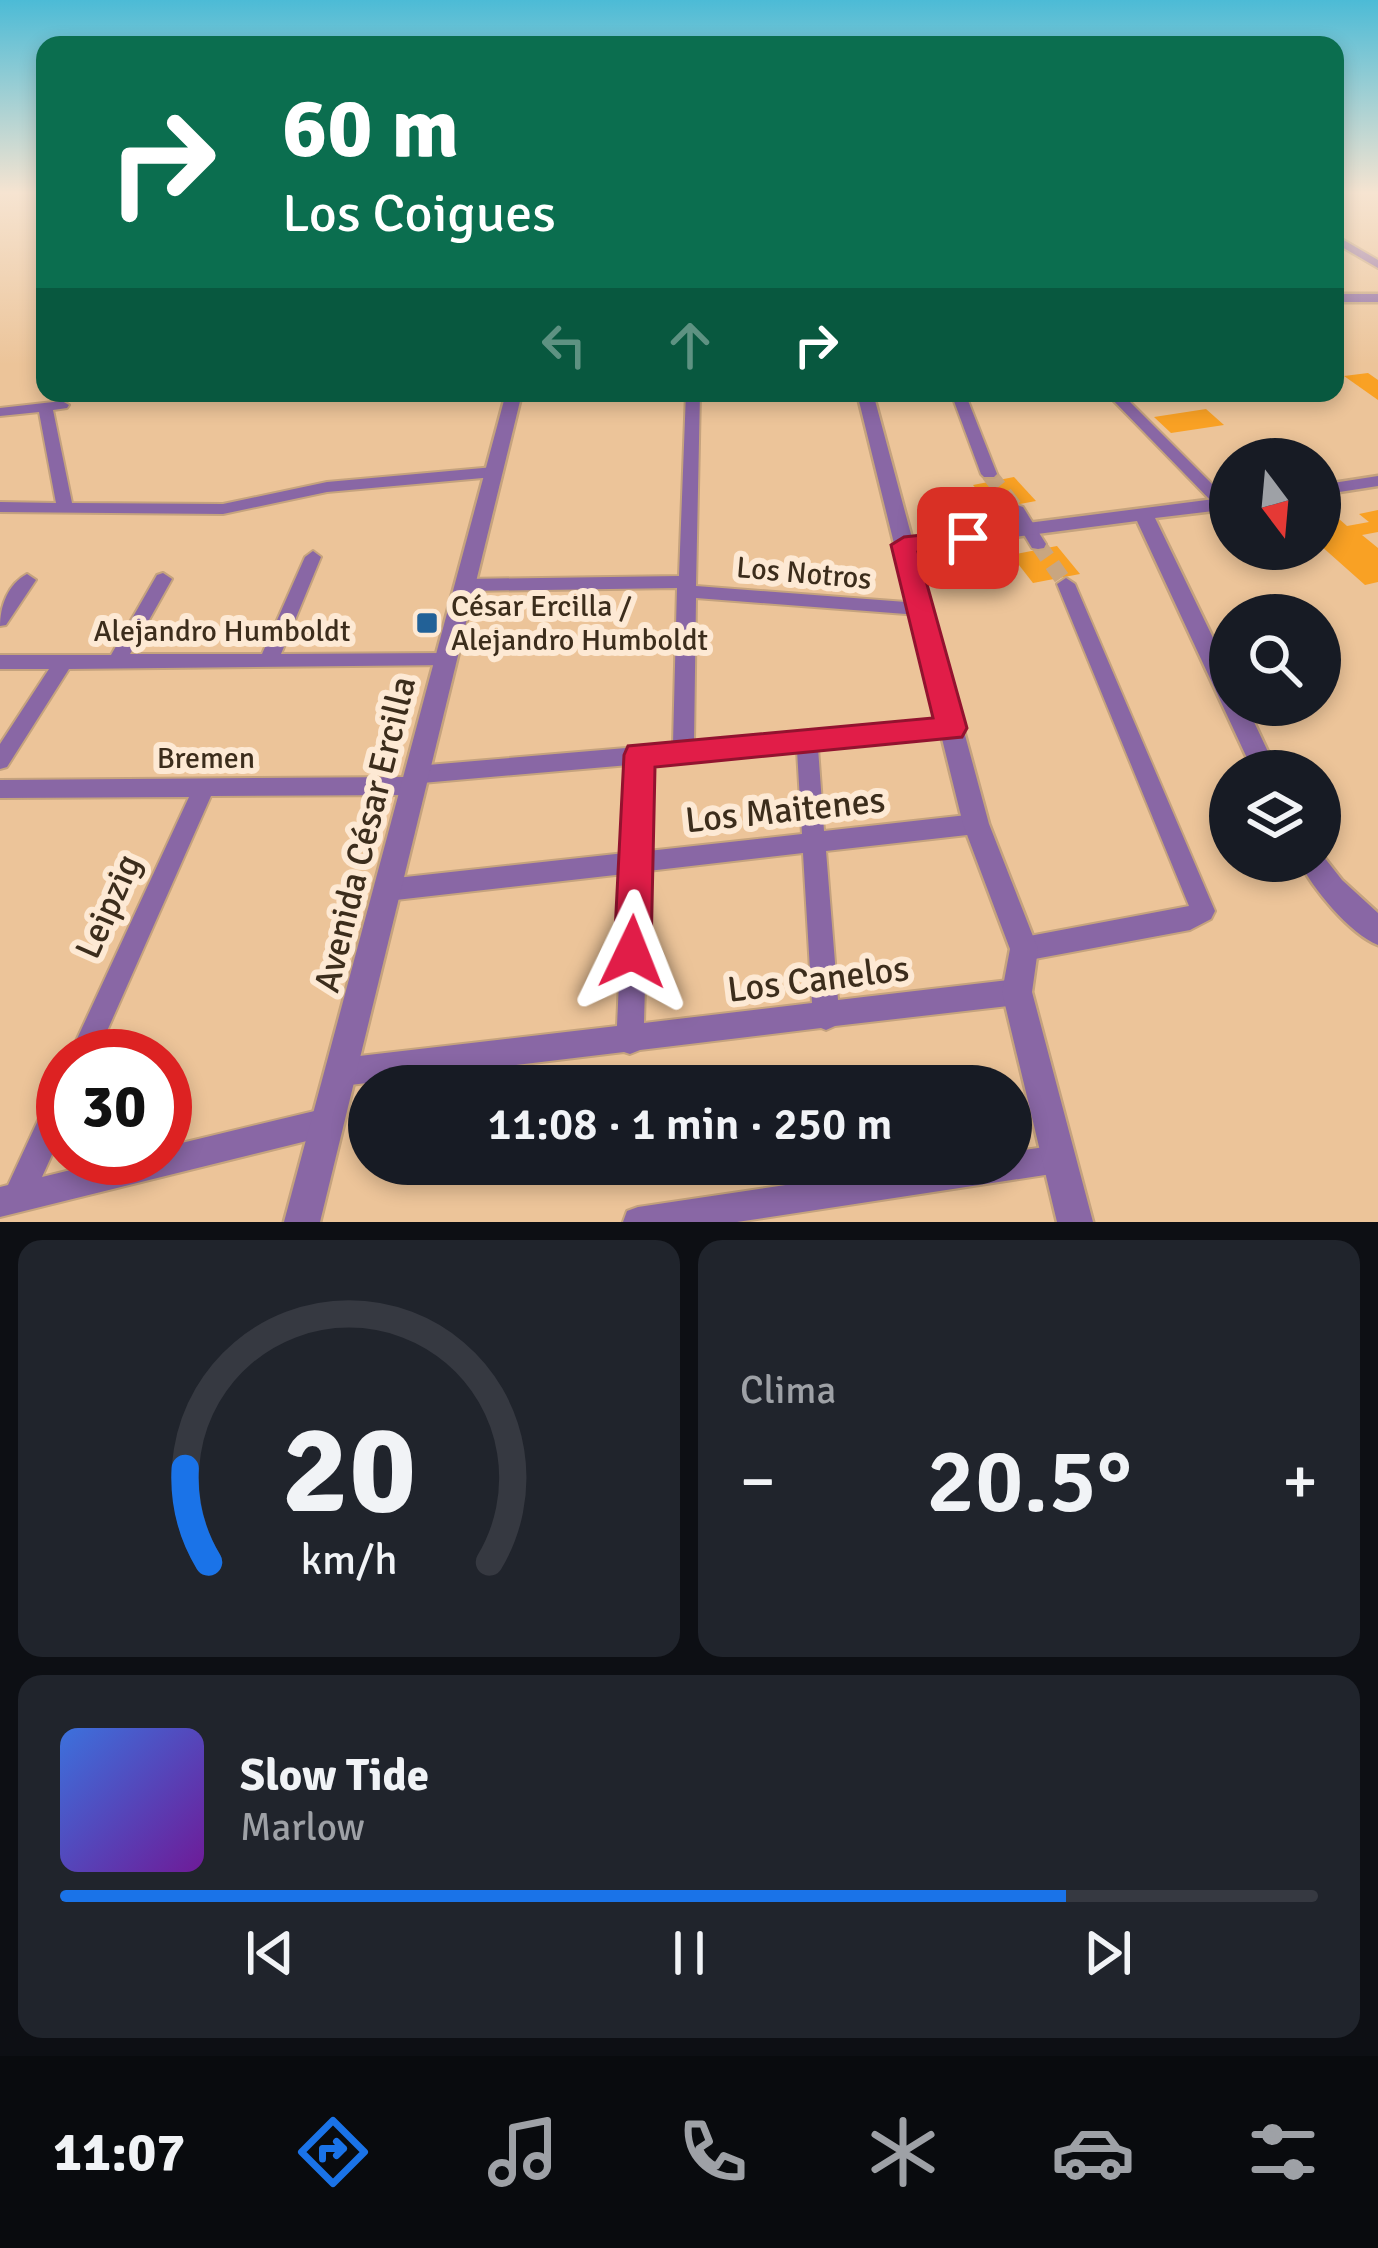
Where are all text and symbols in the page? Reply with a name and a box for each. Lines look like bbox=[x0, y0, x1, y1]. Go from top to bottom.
text: 60 m bbox=[282, 77, 459, 181]
icon: right bbox=[84, 84, 240, 240]
text: Los Coigues bbox=[282, 180, 556, 247]
icon: left bbox=[531, 312, 597, 378]
icon: ahead bbox=[657, 312, 723, 378]
icon: right bbox=[783, 312, 849, 378]
north arrow bbox=[1209, 438, 1341, 570]
map controls bbox=[1209, 438, 1341, 882]
pin bbox=[917, 487, 1019, 589]
icon: arrive bbox=[935, 505, 1001, 571]
street label: Los Notros bbox=[735, 549, 873, 598]
place label: César Ercilla / Alejandro Humboldt bbox=[451, 588, 708, 659]
button: search bbox=[1209, 594, 1341, 726]
marker: César Ercilla / Alejandro Humboldt bbox=[414, 610, 440, 636]
street label: Alejandro Humboldt bbox=[93, 613, 351, 650]
street label: Avenida César Ercilla bbox=[304, 672, 426, 997]
street label: Bremen bbox=[157, 740, 255, 777]
button: layers bbox=[1209, 750, 1341, 882]
street label: Los Maitenes bbox=[683, 778, 887, 843]
street label: Leipzig bbox=[66, 847, 151, 966]
position arrow bbox=[569, 889, 695, 1015]
street label: Los Canelos bbox=[725, 946, 911, 1013]
speed limit sign: 30 bbox=[36, 1029, 192, 1185]
text: 11:08 · 1 min · 250 m bbox=[488, 1097, 892, 1152]
text: Clima bbox=[740, 1366, 836, 1414]
text: 20 bbox=[282, 1394, 416, 1547]
text: 20.5° bbox=[926, 1426, 1132, 1537]
text: − bbox=[740, 1441, 776, 1522]
text: + bbox=[1282, 1441, 1318, 1522]
text: km/h bbox=[300, 1533, 398, 1586]
text: Slow Tide bbox=[240, 1748, 429, 1803]
text: Marlow bbox=[240, 1803, 365, 1851]
icon: previous bbox=[237, 1920, 303, 1986]
icon: pause bbox=[656, 1920, 722, 1986]
icon: next bbox=[1075, 1920, 1141, 1986]
icon: directions bbox=[291, 2110, 375, 2194]
icon: music bbox=[481, 2110, 565, 2194]
icon: phone bbox=[671, 2110, 755, 2194]
icon: climate bbox=[861, 2110, 945, 2194]
icon: car bbox=[1051, 2110, 1135, 2194]
icon: filters bbox=[1241, 2110, 1325, 2194]
text: 11:07 bbox=[53, 2119, 186, 2186]

